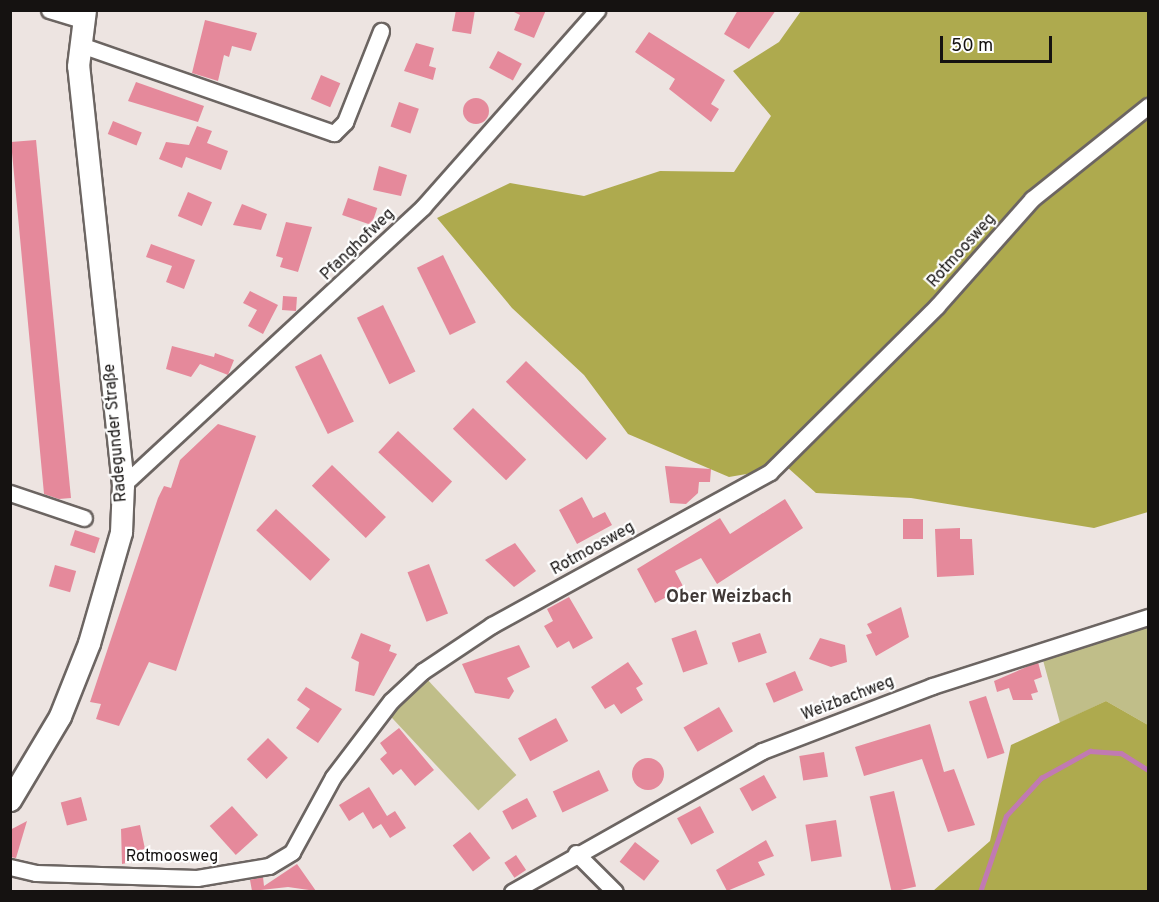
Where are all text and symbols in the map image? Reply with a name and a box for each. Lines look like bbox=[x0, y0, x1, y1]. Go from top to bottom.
scale bar bbox=[943, 24, 1056, 62]
text: 50 m bbox=[951, 35, 993, 58]
street label: Pfanghofweg bbox=[317, 205, 399, 285]
street label: Rotmoosweg bbox=[924, 210, 1000, 292]
street label: Radegunder Straße bbox=[100, 363, 132, 503]
street label: Rotmoosweg bbox=[548, 518, 638, 580]
district label: Ober Weizbach bbox=[666, 587, 792, 609]
street label: Weizbachweg bbox=[799, 673, 897, 725]
street label: Rotmoosweg bbox=[126, 847, 218, 867]

